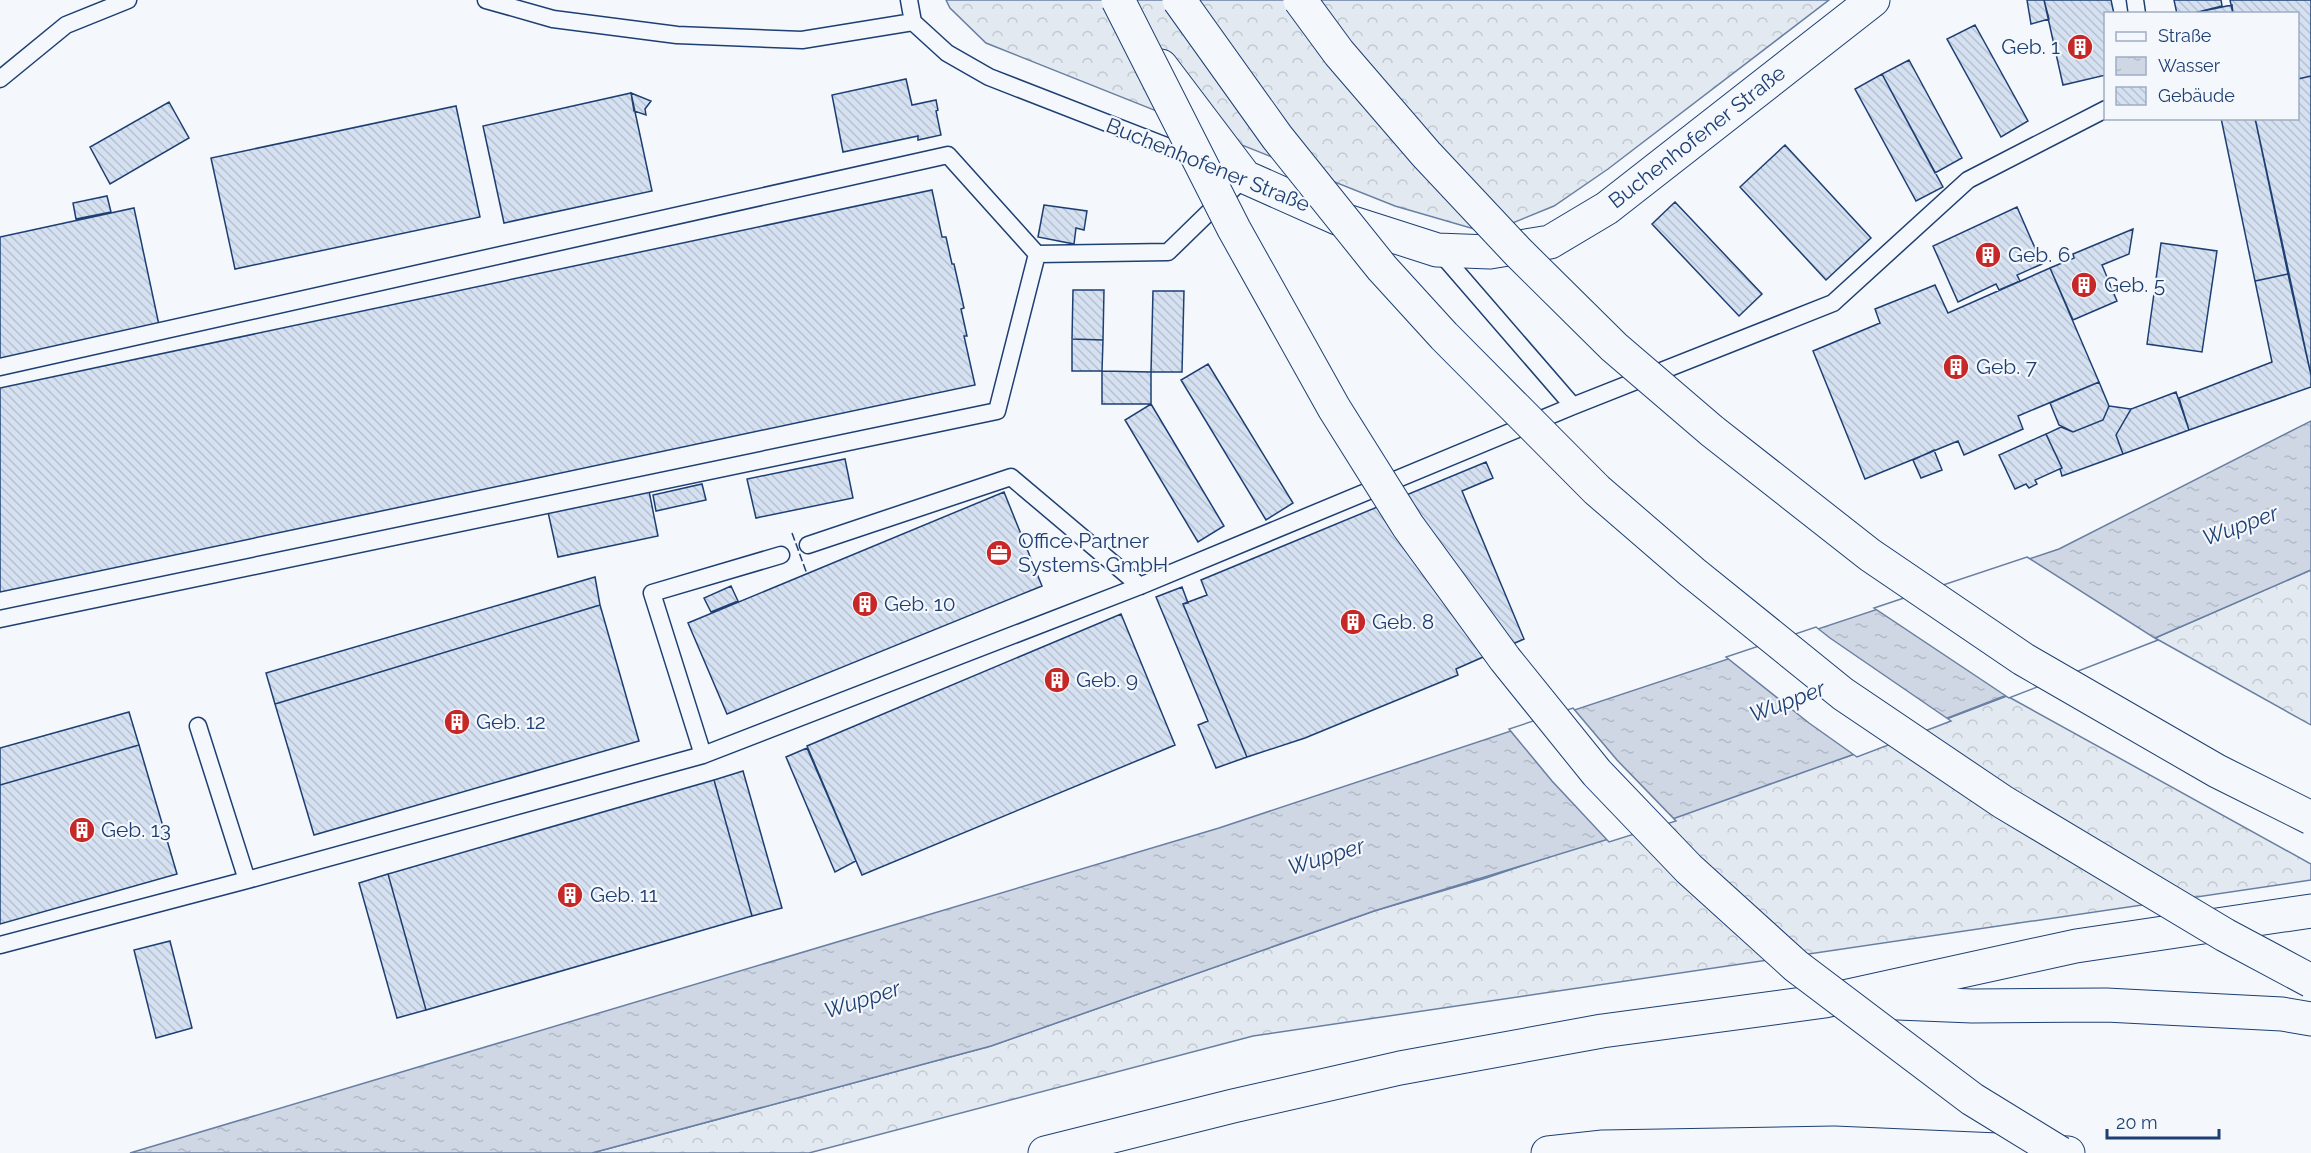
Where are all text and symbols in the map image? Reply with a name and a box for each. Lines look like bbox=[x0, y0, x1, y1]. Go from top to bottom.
legend bbox=[2104, 12, 2299, 120]
text: Straße bbox=[2158, 25, 2212, 46]
building icon: Geb. 1 bbox=[2065, 32, 2095, 62]
place label: Geb. 1 bbox=[2001, 34, 2060, 59]
text: Wasser bbox=[2158, 55, 2221, 76]
street label: Buchenhofener Straße bbox=[1603, 60, 1790, 213]
text: Gebäude bbox=[2158, 85, 2235, 106]
street label: Buchenhofener Straße bbox=[1103, 112, 1314, 217]
building icon: Geb. 6 bbox=[1973, 240, 2003, 270]
place label: Geb. 6 bbox=[2008, 242, 2070, 267]
building icon: Geb. 5 bbox=[2069, 270, 2099, 300]
place label: Geb. 5 bbox=[2104, 272, 2165, 297]
building icon: Geb. 7 bbox=[1941, 352, 1971, 382]
place label: Geb. 7 bbox=[1976, 354, 2038, 379]
water label: Wupper bbox=[2198, 499, 2283, 551]
place label: Office Partner Systems GmbH bbox=[1018, 528, 1168, 577]
office icon: Office Partner Systems GmbH bbox=[984, 538, 1014, 568]
building icon: Geb. 10 bbox=[850, 589, 880, 619]
place label: Geb. 10 bbox=[884, 591, 955, 616]
building icon: Geb. 8 bbox=[1338, 607, 1368, 637]
place label: Geb. 8 bbox=[1372, 609, 1434, 634]
building icon: Geb. 9 bbox=[1042, 665, 1072, 695]
place label: Geb. 9 bbox=[1076, 667, 1138, 692]
water label: Wupper bbox=[1745, 674, 1830, 727]
building icon: Geb. 12 bbox=[442, 707, 472, 737]
place label: Geb. 12 bbox=[476, 709, 546, 734]
building icon: Geb. 13 bbox=[67, 815, 97, 845]
place label: Geb. 13 bbox=[101, 817, 171, 842]
water label: Wupper bbox=[1284, 832, 1369, 880]
building icon: Geb. 11 bbox=[555, 880, 585, 910]
place label: Geb. 11 bbox=[590, 882, 658, 907]
water label: Wupper bbox=[820, 974, 905, 1024]
scale bar bbox=[2107, 1102, 2220, 1140]
text: 20 m bbox=[2116, 1112, 2158, 1133]

